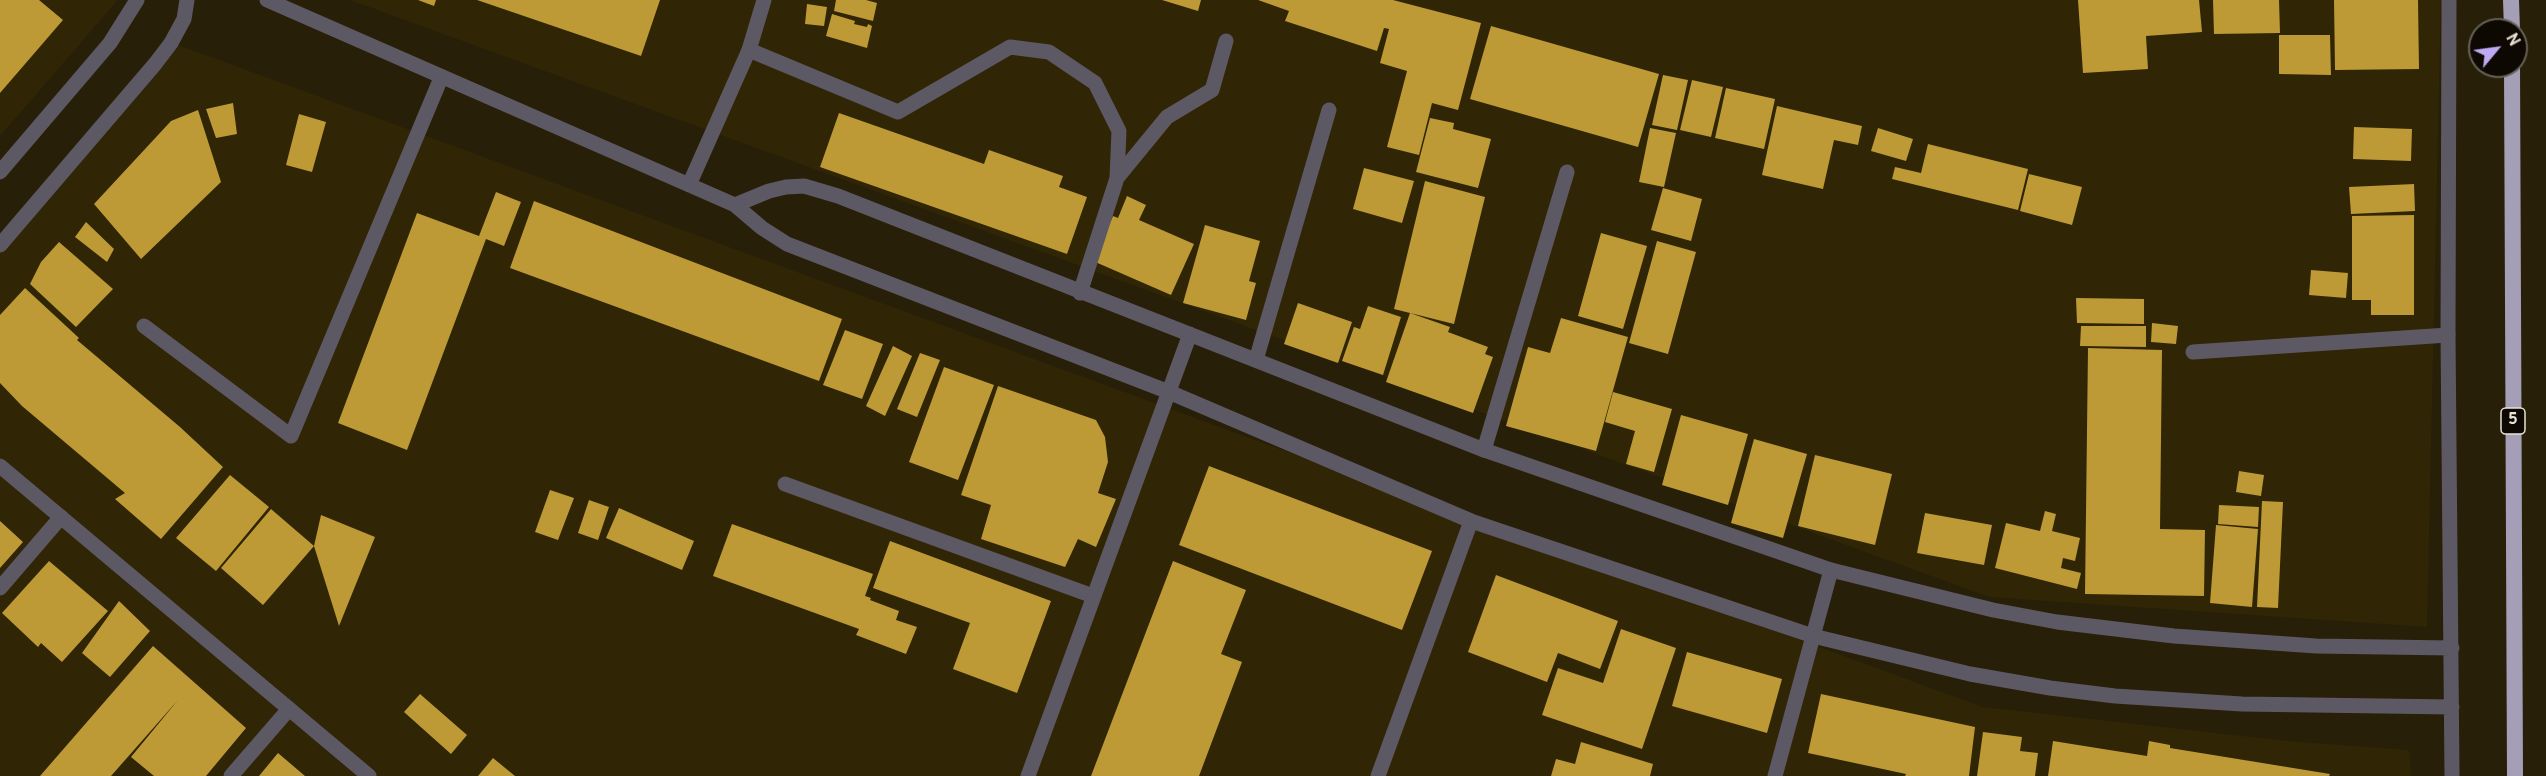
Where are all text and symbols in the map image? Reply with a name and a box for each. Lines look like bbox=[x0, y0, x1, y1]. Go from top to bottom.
north arrow bbox=[2468, 18, 2528, 78]
text: N bbox=[2500, 30, 2524, 50]
road number: 5 bbox=[2501, 408, 2525, 434]

